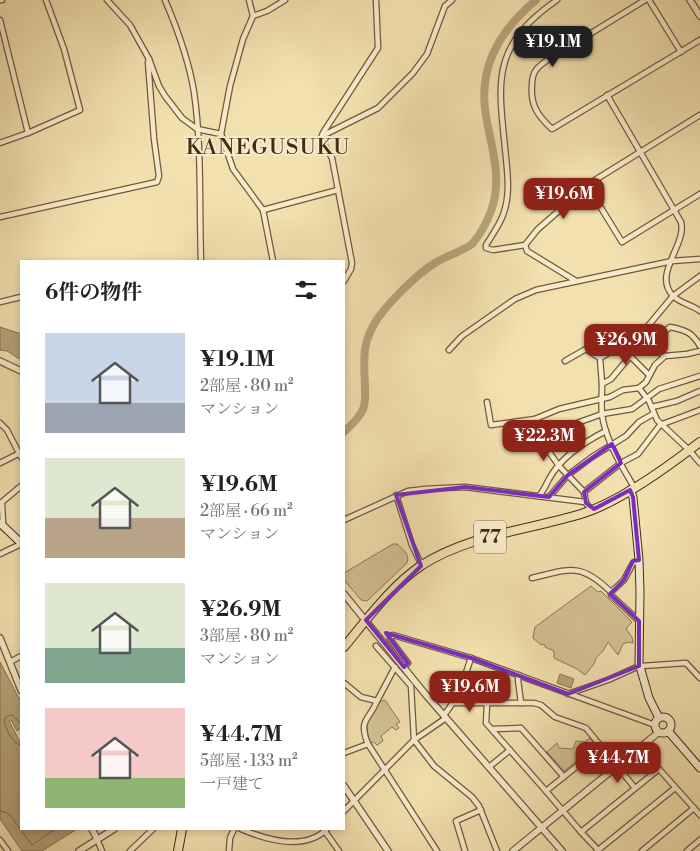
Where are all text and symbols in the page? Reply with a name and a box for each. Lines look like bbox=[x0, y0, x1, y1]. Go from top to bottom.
pin: ¥19.1M bbox=[512, 26, 594, 68]
text: ¥19.1M bbox=[525, 32, 581, 52]
district label: KANEGUSUKU bbox=[186, 134, 350, 161]
pin: ¥19.6M bbox=[523, 178, 605, 220]
text: ¥19.6M bbox=[534, 184, 594, 204]
icon: filters bbox=[292, 276, 320, 304]
text: 6件の物件 bbox=[45, 280, 142, 306]
pin: ¥26.9M bbox=[585, 324, 667, 366]
text: ¥26.9M bbox=[595, 330, 657, 350]
text: ¥19.1M bbox=[200, 347, 275, 373]
icon: home bbox=[85, 353, 145, 413]
text: 2部屋 · 80 m² bbox=[200, 376, 294, 396]
text: マンション bbox=[200, 399, 279, 419]
pin: ¥22.3M bbox=[503, 420, 585, 462]
text: ¥22.3M bbox=[513, 426, 575, 446]
text: ¥19.6M bbox=[200, 472, 278, 498]
icon: home bbox=[85, 478, 145, 538]
text: 2部屋 · 66 m² bbox=[200, 501, 293, 521]
road number: 77 bbox=[474, 520, 506, 554]
text: マンション bbox=[200, 524, 279, 544]
text: ¥26.9M bbox=[200, 597, 281, 623]
icon: home bbox=[85, 603, 145, 663]
text: 3部屋 · 80 m² bbox=[200, 626, 293, 646]
text: マンション bbox=[200, 649, 279, 669]
pin: ¥19.6M bbox=[429, 670, 511, 713]
text: ¥19.6M bbox=[440, 677, 500, 697]
text: ¥44.7M bbox=[200, 722, 282, 748]
icon: home bbox=[85, 728, 145, 788]
pin: ¥44.7M bbox=[577, 742, 659, 784]
text: ¥44.7M bbox=[587, 748, 649, 768]
text: 5部屋 · 133 m² bbox=[200, 751, 298, 771]
text: 一戸建て bbox=[200, 774, 264, 794]

